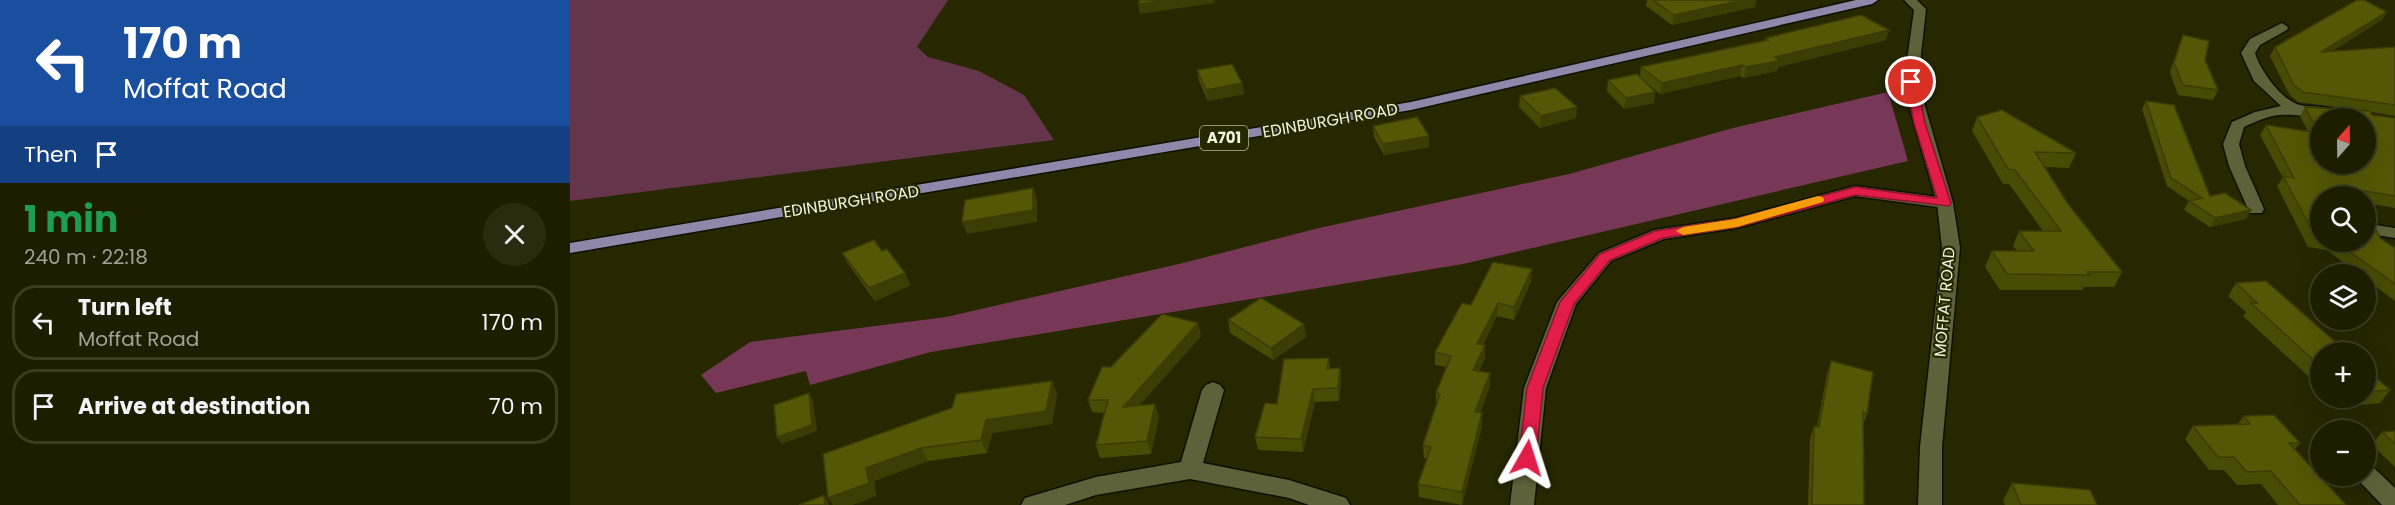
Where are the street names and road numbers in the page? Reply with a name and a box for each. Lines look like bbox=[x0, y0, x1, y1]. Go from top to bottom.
street label: EDINBURGH ROAD bbox=[1261, 97, 1400, 144]
road number: A701 bbox=[1200, 126, 1248, 150]
street label: EDINBURGH ROAD bbox=[782, 179, 921, 224]
street label: MOFFAT ROAD bbox=[1928, 246, 1961, 358]

